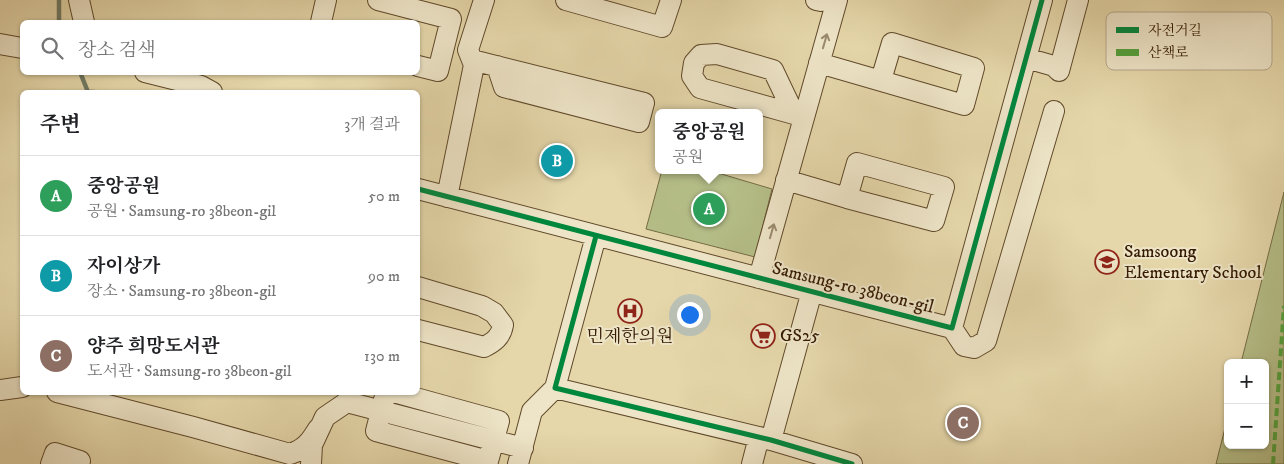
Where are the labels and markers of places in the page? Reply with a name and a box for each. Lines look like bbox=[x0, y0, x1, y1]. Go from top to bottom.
pin: B bbox=[541, 142, 573, 180]
pin: A bbox=[693, 190, 725, 228]
place label: Samsoong Elementary School bbox=[1124, 241, 1262, 284]
school or university icon: Samsoong Elementary School bbox=[1094, 249, 1120, 275]
hospital icon: 민제한의원 bbox=[617, 298, 643, 324]
supermarket icon: GS25 bbox=[750, 323, 776, 349]
place label: GS25 bbox=[780, 325, 820, 347]
place label: 민제한의원 bbox=[587, 326, 673, 348]
pin: C bbox=[947, 404, 979, 442]

